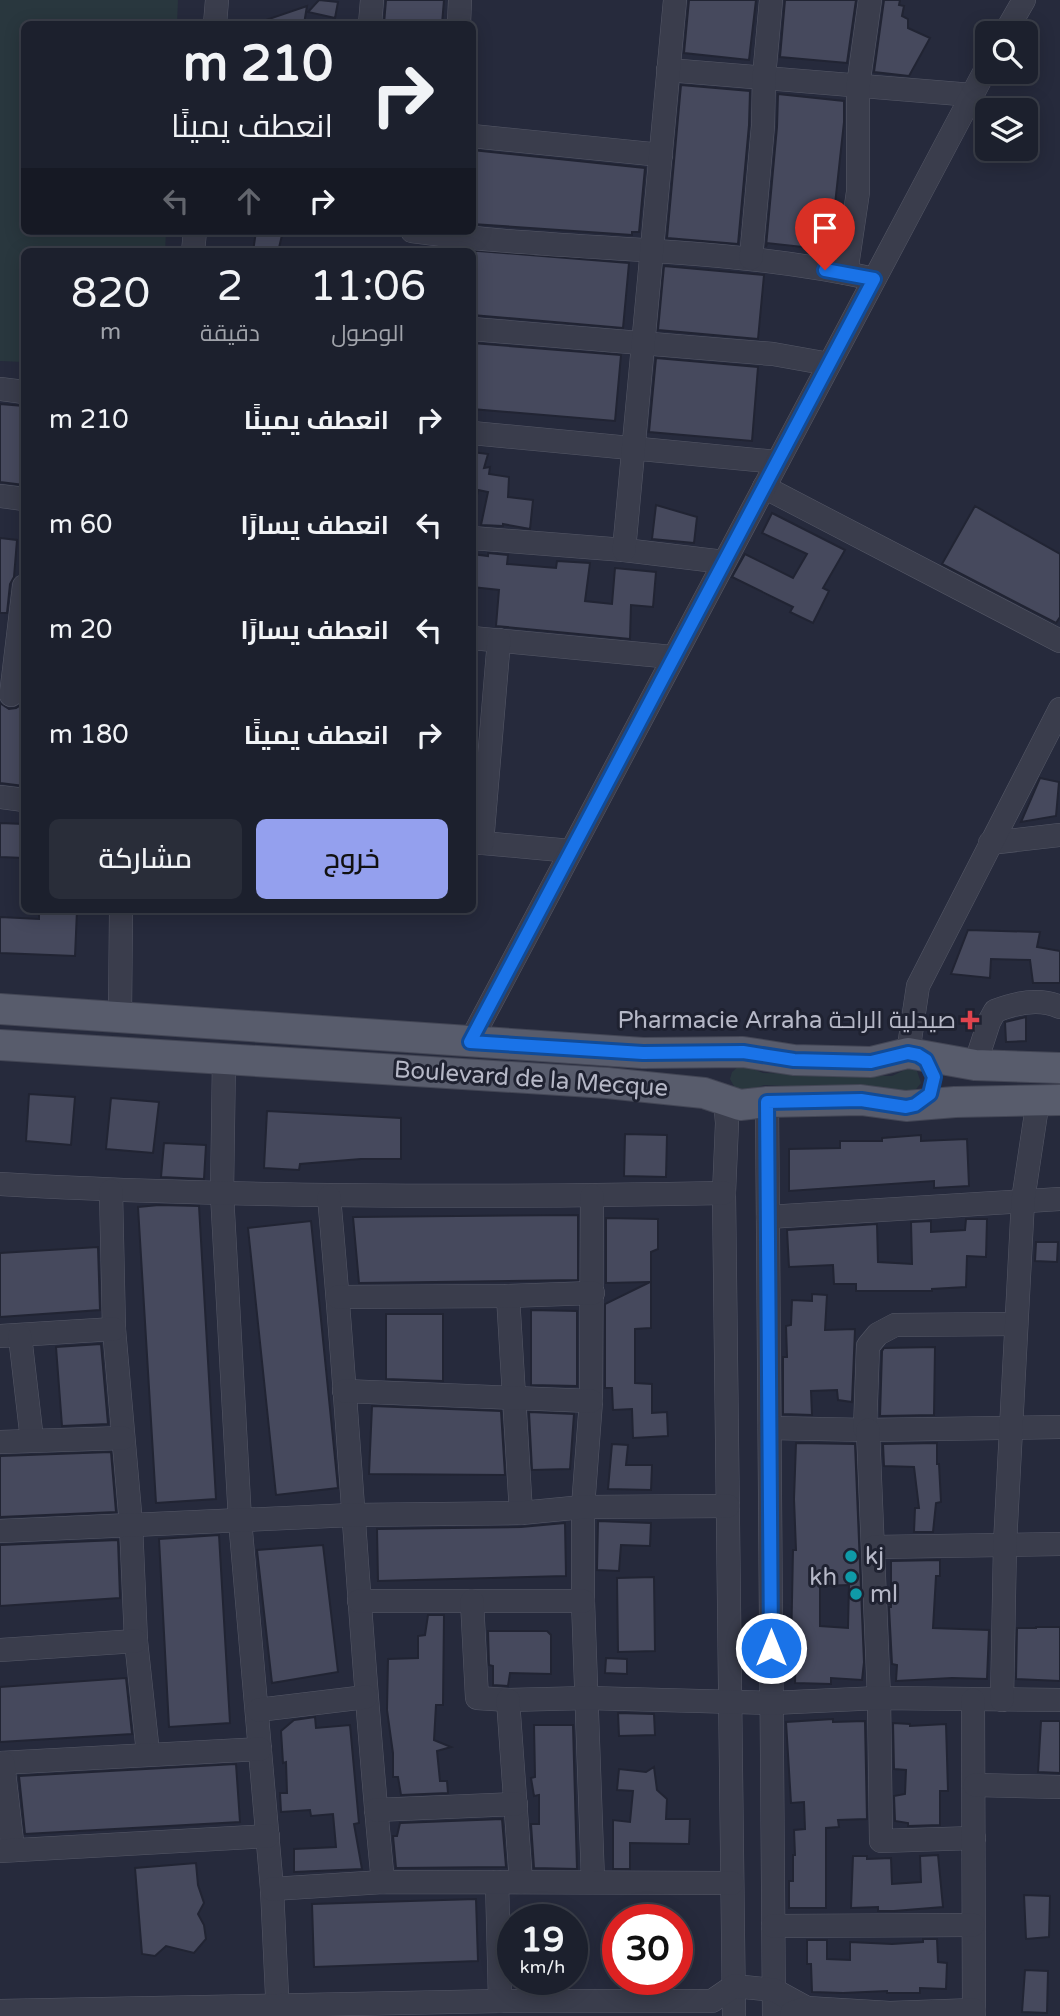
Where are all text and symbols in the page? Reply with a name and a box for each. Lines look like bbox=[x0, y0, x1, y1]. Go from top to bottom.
map controls bbox=[975, 21, 1038, 161]
button: search bbox=[975, 21, 1038, 84]
text: 210 m bbox=[183, 35, 333, 94]
icon: right bbox=[357, 49, 448, 140]
button: layers bbox=[975, 98, 1038, 161]
text: انعطف يمينًا bbox=[171, 108, 333, 146]
icon: left bbox=[157, 182, 195, 220]
icon: ahead bbox=[230, 182, 268, 220]
icon: right bbox=[303, 182, 341, 220]
pin bbox=[795, 198, 855, 270]
icon: arrive bbox=[806, 209, 844, 247]
text: 2 bbox=[217, 261, 243, 312]
text: 11:06 bbox=[310, 261, 426, 312]
text: 820 bbox=[71, 268, 150, 319]
text: m bbox=[100, 318, 121, 346]
text: دقيقة bbox=[200, 320, 260, 348]
text: الوصول bbox=[331, 320, 405, 348]
icon: right bbox=[410, 401, 448, 439]
text: 210 m bbox=[49, 404, 129, 435]
text: انعطف يمينًا bbox=[244, 405, 389, 436]
icon: left bbox=[410, 506, 448, 544]
text: 60 m bbox=[49, 509, 112, 540]
text: انعطف يسارًا bbox=[240, 510, 389, 541]
icon: left bbox=[410, 611, 448, 649]
text: 20 m bbox=[49, 614, 112, 645]
text: انعطف يسارًا bbox=[240, 615, 389, 646]
icon: right bbox=[410, 716, 448, 754]
text: 180 m bbox=[49, 719, 129, 750]
text: انعطف يمينًا bbox=[244, 720, 389, 751]
button: مشاركة bbox=[49, 819, 242, 899]
button: خروج bbox=[256, 819, 448, 899]
place label: Pharmacie Arraha صيدلية الراحة bbox=[617, 1006, 956, 1035]
marker: Pharmacie Arraha صيدلية الراحة bbox=[962, 1012, 978, 1028]
street label: Boulevard de la Mecque bbox=[393, 1055, 669, 1103]
place label: kj bbox=[865, 1542, 884, 1571]
marker: kj bbox=[843, 1548, 859, 1564]
place label: kh bbox=[809, 1563, 837, 1592]
marker: kh bbox=[843, 1569, 859, 1585]
place label: ml bbox=[870, 1580, 898, 1609]
marker: ml bbox=[848, 1586, 864, 1602]
position arrow bbox=[734, 1611, 808, 1685]
speed limit sign: 30 bbox=[602, 1904, 693, 1995]
text: 19 bbox=[521, 1919, 564, 1961]
text: km/h bbox=[520, 1956, 565, 1978]

